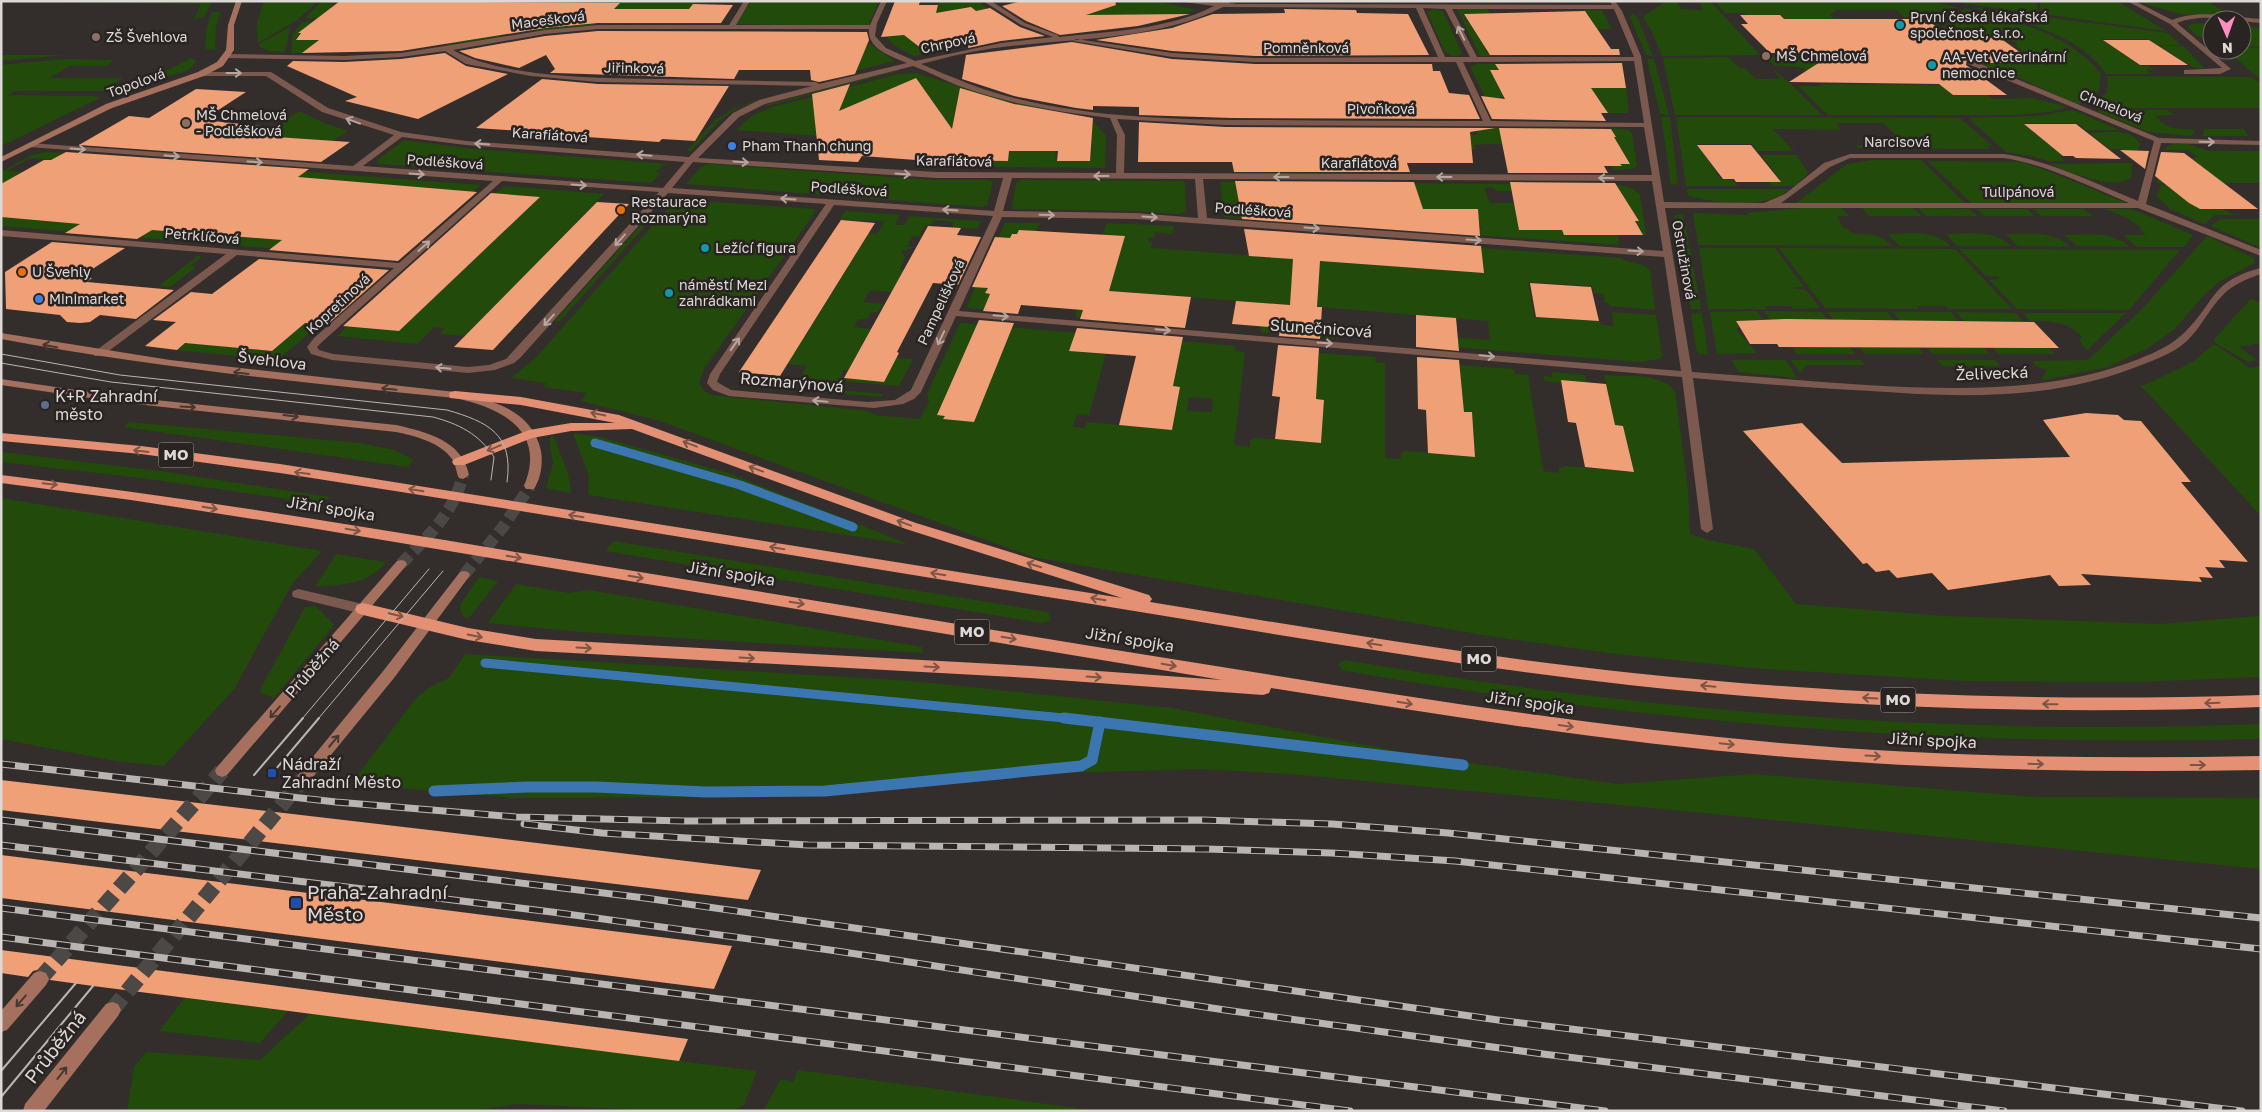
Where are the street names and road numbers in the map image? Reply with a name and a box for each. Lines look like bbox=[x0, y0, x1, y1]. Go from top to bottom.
street label: Macešková bbox=[510, 7, 586, 32]
street label: Chrpová bbox=[919, 28, 977, 57]
street label: Pomněnková bbox=[1263, 39, 1349, 56]
street label: Jiřinková bbox=[604, 58, 664, 77]
street label: Topolová bbox=[104, 64, 167, 101]
street label: Chmelová bbox=[2077, 85, 2145, 126]
street label: Pivoňková bbox=[1347, 100, 1415, 117]
street label: Karafiátová bbox=[511, 123, 589, 146]
street label: Narcisová bbox=[1864, 133, 1930, 150]
street label: Podléšková bbox=[406, 150, 484, 173]
street label: Karafiátová bbox=[916, 151, 992, 170]
street label: Karafiátová bbox=[1321, 154, 1397, 171]
street label: Podléšková bbox=[810, 177, 888, 200]
street label: Tulipánová bbox=[1982, 183, 2054, 200]
street label: Podléšková bbox=[1214, 198, 1292, 221]
street label: Ostružinová bbox=[1669, 219, 1700, 301]
street label: Petrklíčová bbox=[164, 224, 240, 247]
street label: Pampelišková bbox=[913, 256, 968, 347]
street label: Kopretinová bbox=[302, 270, 373, 338]
street label: Slunečnicová bbox=[1269, 314, 1373, 342]
street label: Švehlova bbox=[236, 346, 308, 374]
street label: Želivecká bbox=[1955, 362, 2029, 384]
street label: Rozmarýnová bbox=[739, 368, 845, 396]
road number: MO bbox=[158, 442, 194, 468]
street label: Jižní spojka bbox=[285, 491, 377, 525]
street label: Jižní spojka bbox=[685, 556, 777, 590]
road number: MO bbox=[954, 620, 990, 644]
street label: Jižní spojka bbox=[1084, 622, 1176, 656]
street label: Průběžná bbox=[281, 634, 343, 702]
road number: MO bbox=[1462, 646, 1496, 672]
street label: Jižní spojka bbox=[1484, 686, 1576, 718]
road number: MO bbox=[1880, 688, 1916, 712]
street label: Jižní spojka bbox=[1887, 728, 1977, 752]
street label: Průběžná bbox=[19, 1006, 90, 1088]

